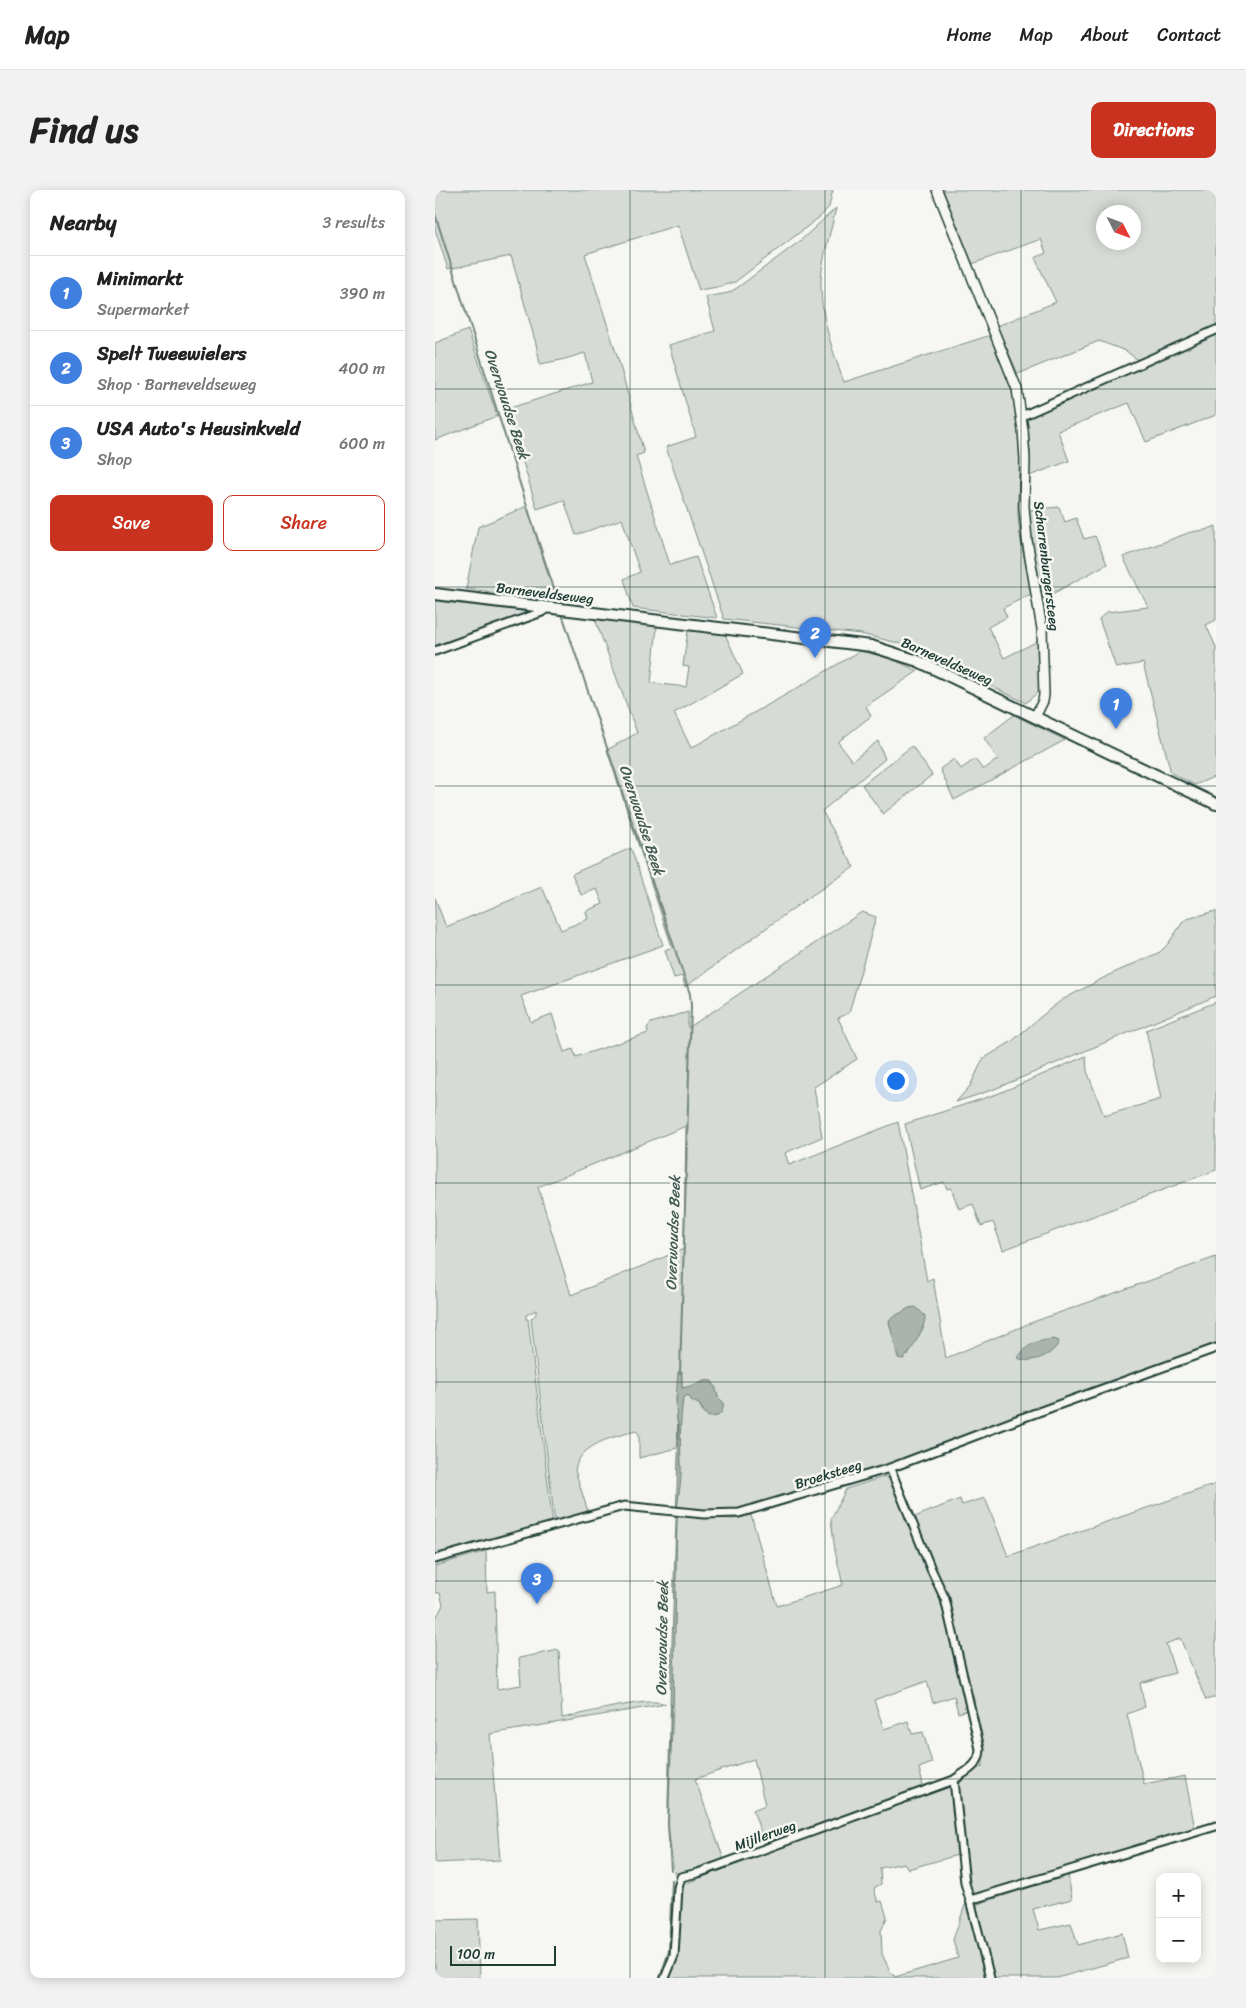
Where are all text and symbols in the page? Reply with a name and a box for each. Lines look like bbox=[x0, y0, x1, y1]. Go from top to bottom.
text: Map bbox=[25, 14, 69, 56]
text: Home bbox=[947, 19, 992, 51]
text: Map bbox=[1020, 19, 1053, 51]
text: About bbox=[1081, 19, 1129, 51]
text: Contact bbox=[1157, 19, 1221, 51]
text: Find us bbox=[30, 99, 138, 161]
button: Directions bbox=[1091, 102, 1216, 158]
text: Nearby bbox=[50, 204, 116, 242]
north arrow bbox=[1096, 205, 1141, 250]
text: 3 results bbox=[322, 208, 385, 237]
text: Minimarkt bbox=[97, 262, 184, 295]
text: 1 bbox=[63, 279, 69, 308]
text: 390 m bbox=[340, 279, 385, 308]
text: Supermarket bbox=[97, 295, 189, 324]
text: Spelt Tweewielers bbox=[97, 337, 246, 370]
water label: Overwoudse Beek bbox=[477, 345, 538, 464]
text: 2 bbox=[61, 354, 71, 383]
text: 400 m bbox=[338, 354, 385, 383]
text: Shop · Barneveldseweg bbox=[97, 370, 256, 399]
text: USA Auto's Heusinkveld bbox=[97, 412, 300, 445]
text: 3 bbox=[62, 429, 70, 458]
text: 600 m bbox=[339, 429, 385, 458]
text: Shop bbox=[97, 445, 132, 474]
button: Save bbox=[50, 495, 213, 551]
button: Share bbox=[223, 495, 385, 551]
street label: Scharrenburgersteeg bbox=[1026, 500, 1067, 632]
street label: Barneveldseweg bbox=[495, 575, 595, 612]
pin: 2 bbox=[799, 617, 831, 658]
street label: Barneveldseweg bbox=[897, 630, 997, 693]
pin: 1 bbox=[1100, 688, 1132, 729]
water label: Overwoudse Beek bbox=[612, 761, 673, 880]
your location bbox=[883, 1068, 909, 1094]
water label: Overwoudse Beek bbox=[658, 1174, 688, 1291]
street label: Broeksteeg bbox=[791, 1452, 865, 1497]
pin: 3 bbox=[521, 1563, 553, 1604]
water label: Overwoudse Beek bbox=[648, 1579, 676, 1696]
street label: Mijllerweg bbox=[731, 1813, 800, 1858]
map controls bbox=[1156, 1873, 1201, 1963]
button: + bbox=[1156, 1873, 1201, 1918]
button: − bbox=[1156, 1918, 1201, 1963]
text: 100 m bbox=[457, 1942, 495, 1967]
scale bar bbox=[450, 1943, 556, 1966]

